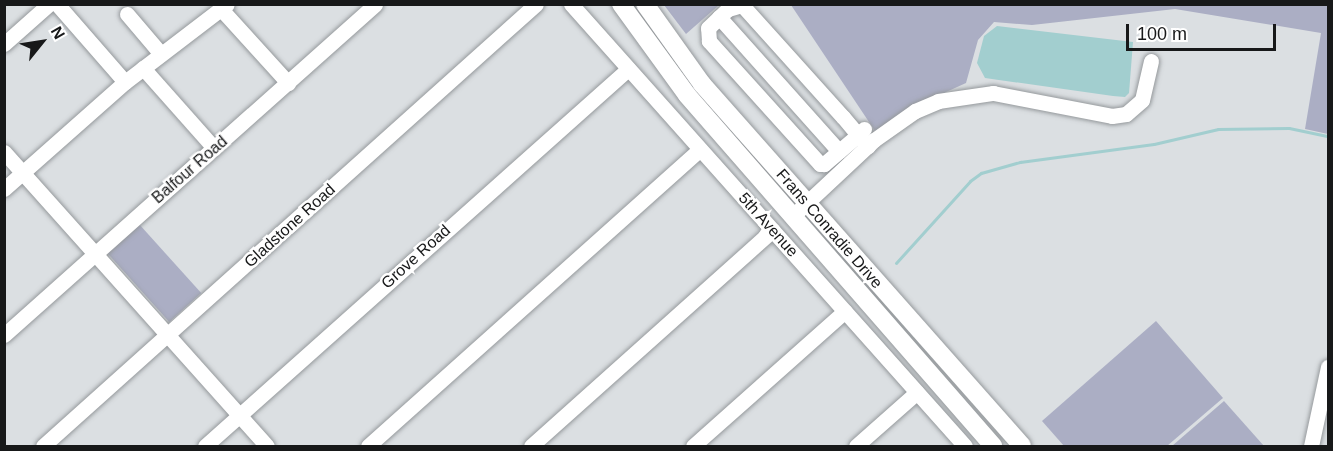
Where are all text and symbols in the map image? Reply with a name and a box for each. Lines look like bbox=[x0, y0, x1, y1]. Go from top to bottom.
north arrow bbox=[12, 12, 72, 72]
scale bar bbox=[1129, 12, 1279, 50]
text: N bbox=[48, 23, 68, 42]
text: 100 m bbox=[1137, 24, 1187, 44]
street label: Balfour Road bbox=[148, 132, 232, 208]
street label: Frans Conradie Drive bbox=[772, 165, 886, 293]
street label: Gladstone Road bbox=[241, 180, 339, 272]
street label: 5th Avenue bbox=[734, 189, 802, 261]
street label: Grove Road bbox=[378, 221, 454, 293]

